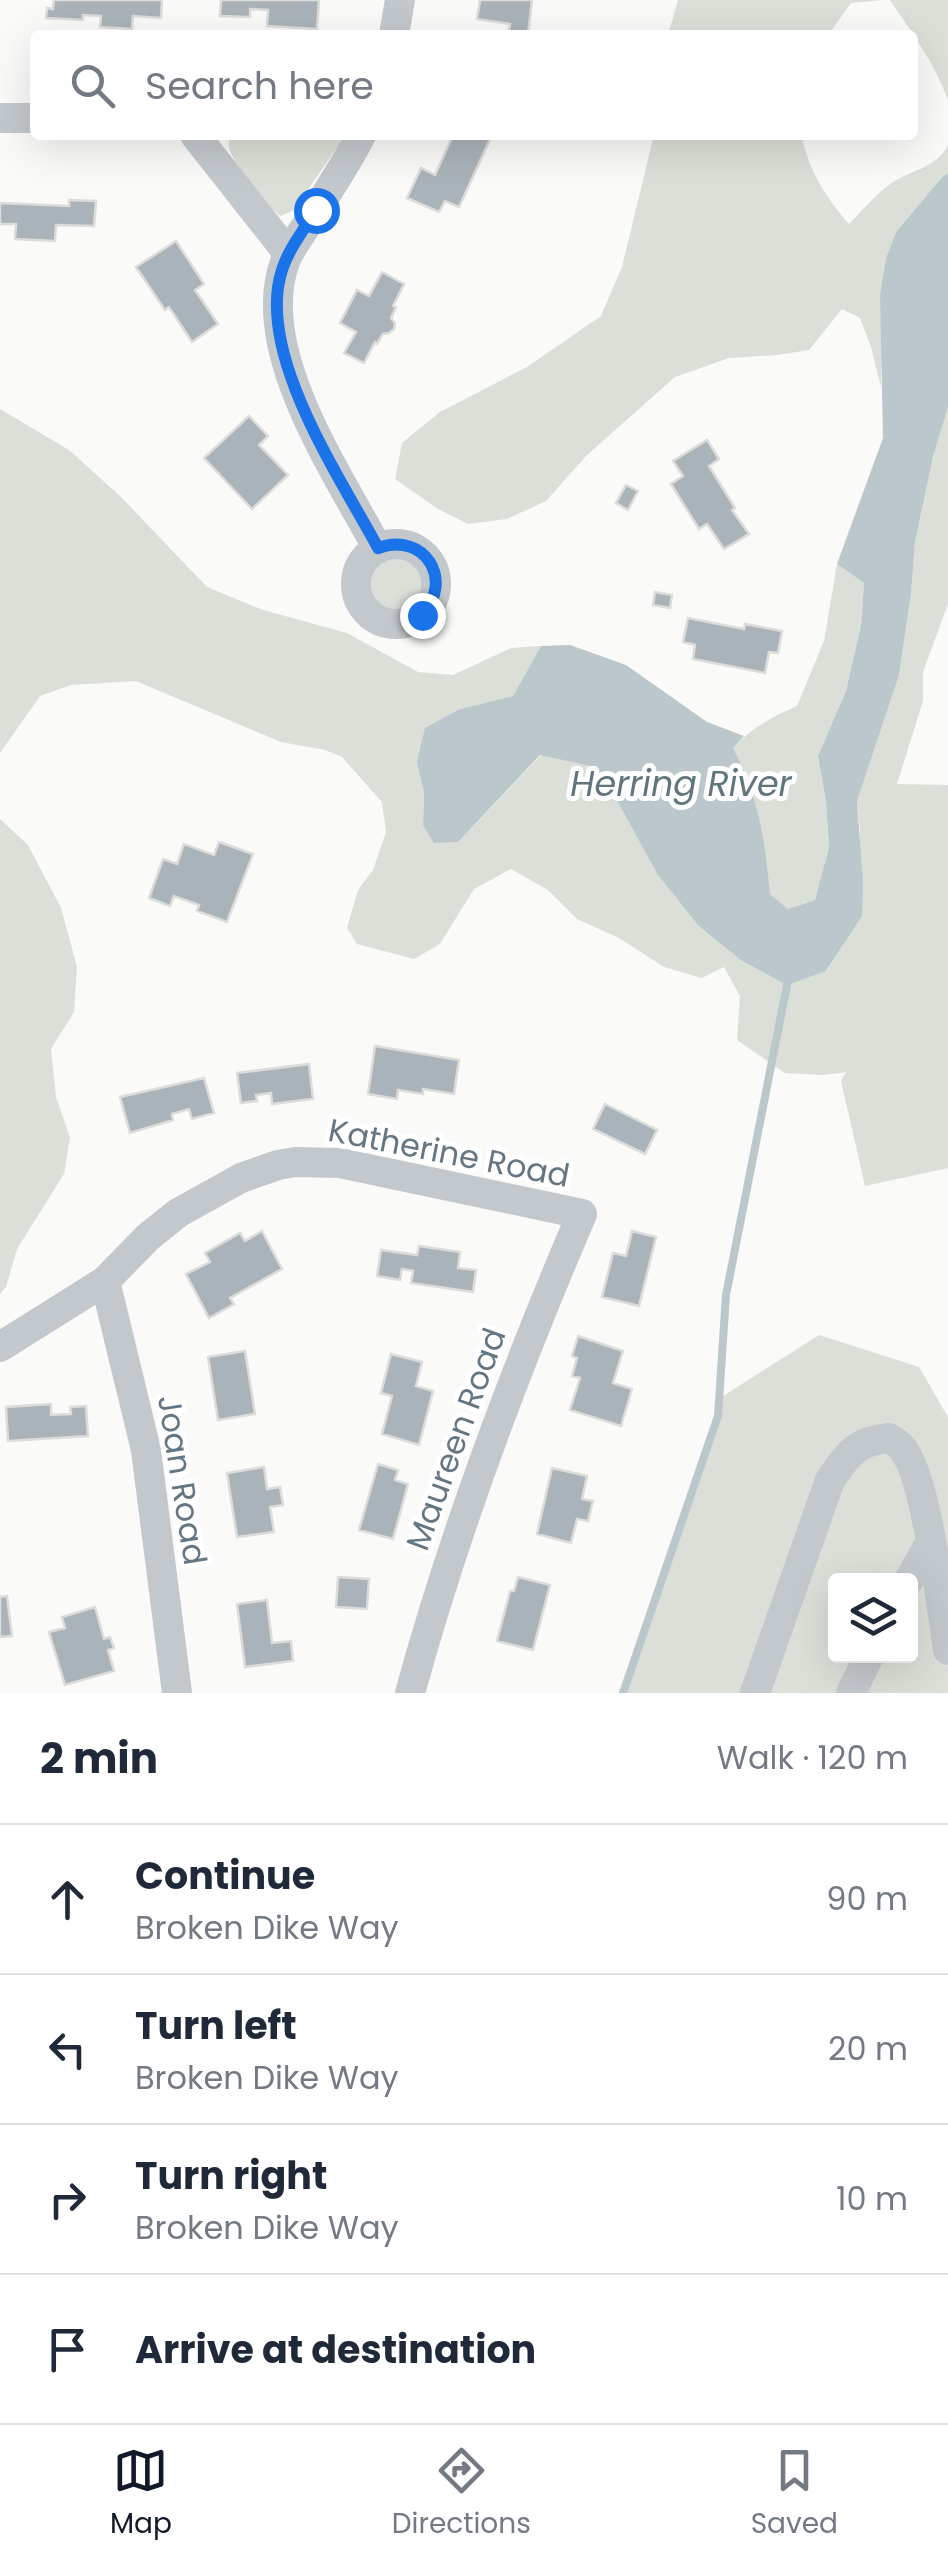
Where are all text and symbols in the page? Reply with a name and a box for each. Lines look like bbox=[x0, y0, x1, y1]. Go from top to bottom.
search box bbox=[30, 30, 918, 140]
icon: search bbox=[65, 58, 120, 113]
text: Search here bbox=[145, 59, 374, 112]
route start bbox=[294, 188, 340, 234]
route end bbox=[400, 593, 446, 639]
water label: Herring River bbox=[570, 759, 793, 808]
street label: Katherine Road bbox=[325, 1107, 573, 1198]
street label: Maureen Road bbox=[394, 1321, 517, 1556]
street label: Joan Road bbox=[147, 1392, 218, 1568]
map controls bbox=[828, 1573, 918, 1663]
button: layers bbox=[828, 1573, 918, 1663]
text: 2 min bbox=[40, 1729, 158, 1788]
text: Walk · 120 m bbox=[717, 1735, 908, 1780]
text: Continue bbox=[135, 1849, 315, 1902]
icon: ahead bbox=[40, 1872, 95, 1927]
text: 90 m bbox=[826, 1876, 908, 1921]
text: Broken Dike Way bbox=[135, 1905, 399, 1950]
text: Turn left bbox=[135, 1999, 297, 2052]
icon: left bbox=[40, 2022, 95, 2077]
text: 20 m bbox=[828, 2026, 908, 2071]
text: Broken Dike Way bbox=[135, 2055, 399, 2100]
text: Turn right bbox=[135, 2149, 327, 2202]
icon: right bbox=[40, 2172, 95, 2227]
text: 10 m bbox=[836, 2176, 908, 2221]
text: Broken Dike Way bbox=[135, 2205, 399, 2250]
icon: arrive bbox=[40, 2322, 95, 2377]
text: Arrive at destination bbox=[135, 2323, 536, 2376]
tab: Map bbox=[110, 2443, 172, 2545]
tab: Directions bbox=[392, 2443, 531, 2545]
tab: Saved bbox=[751, 2443, 838, 2545]

